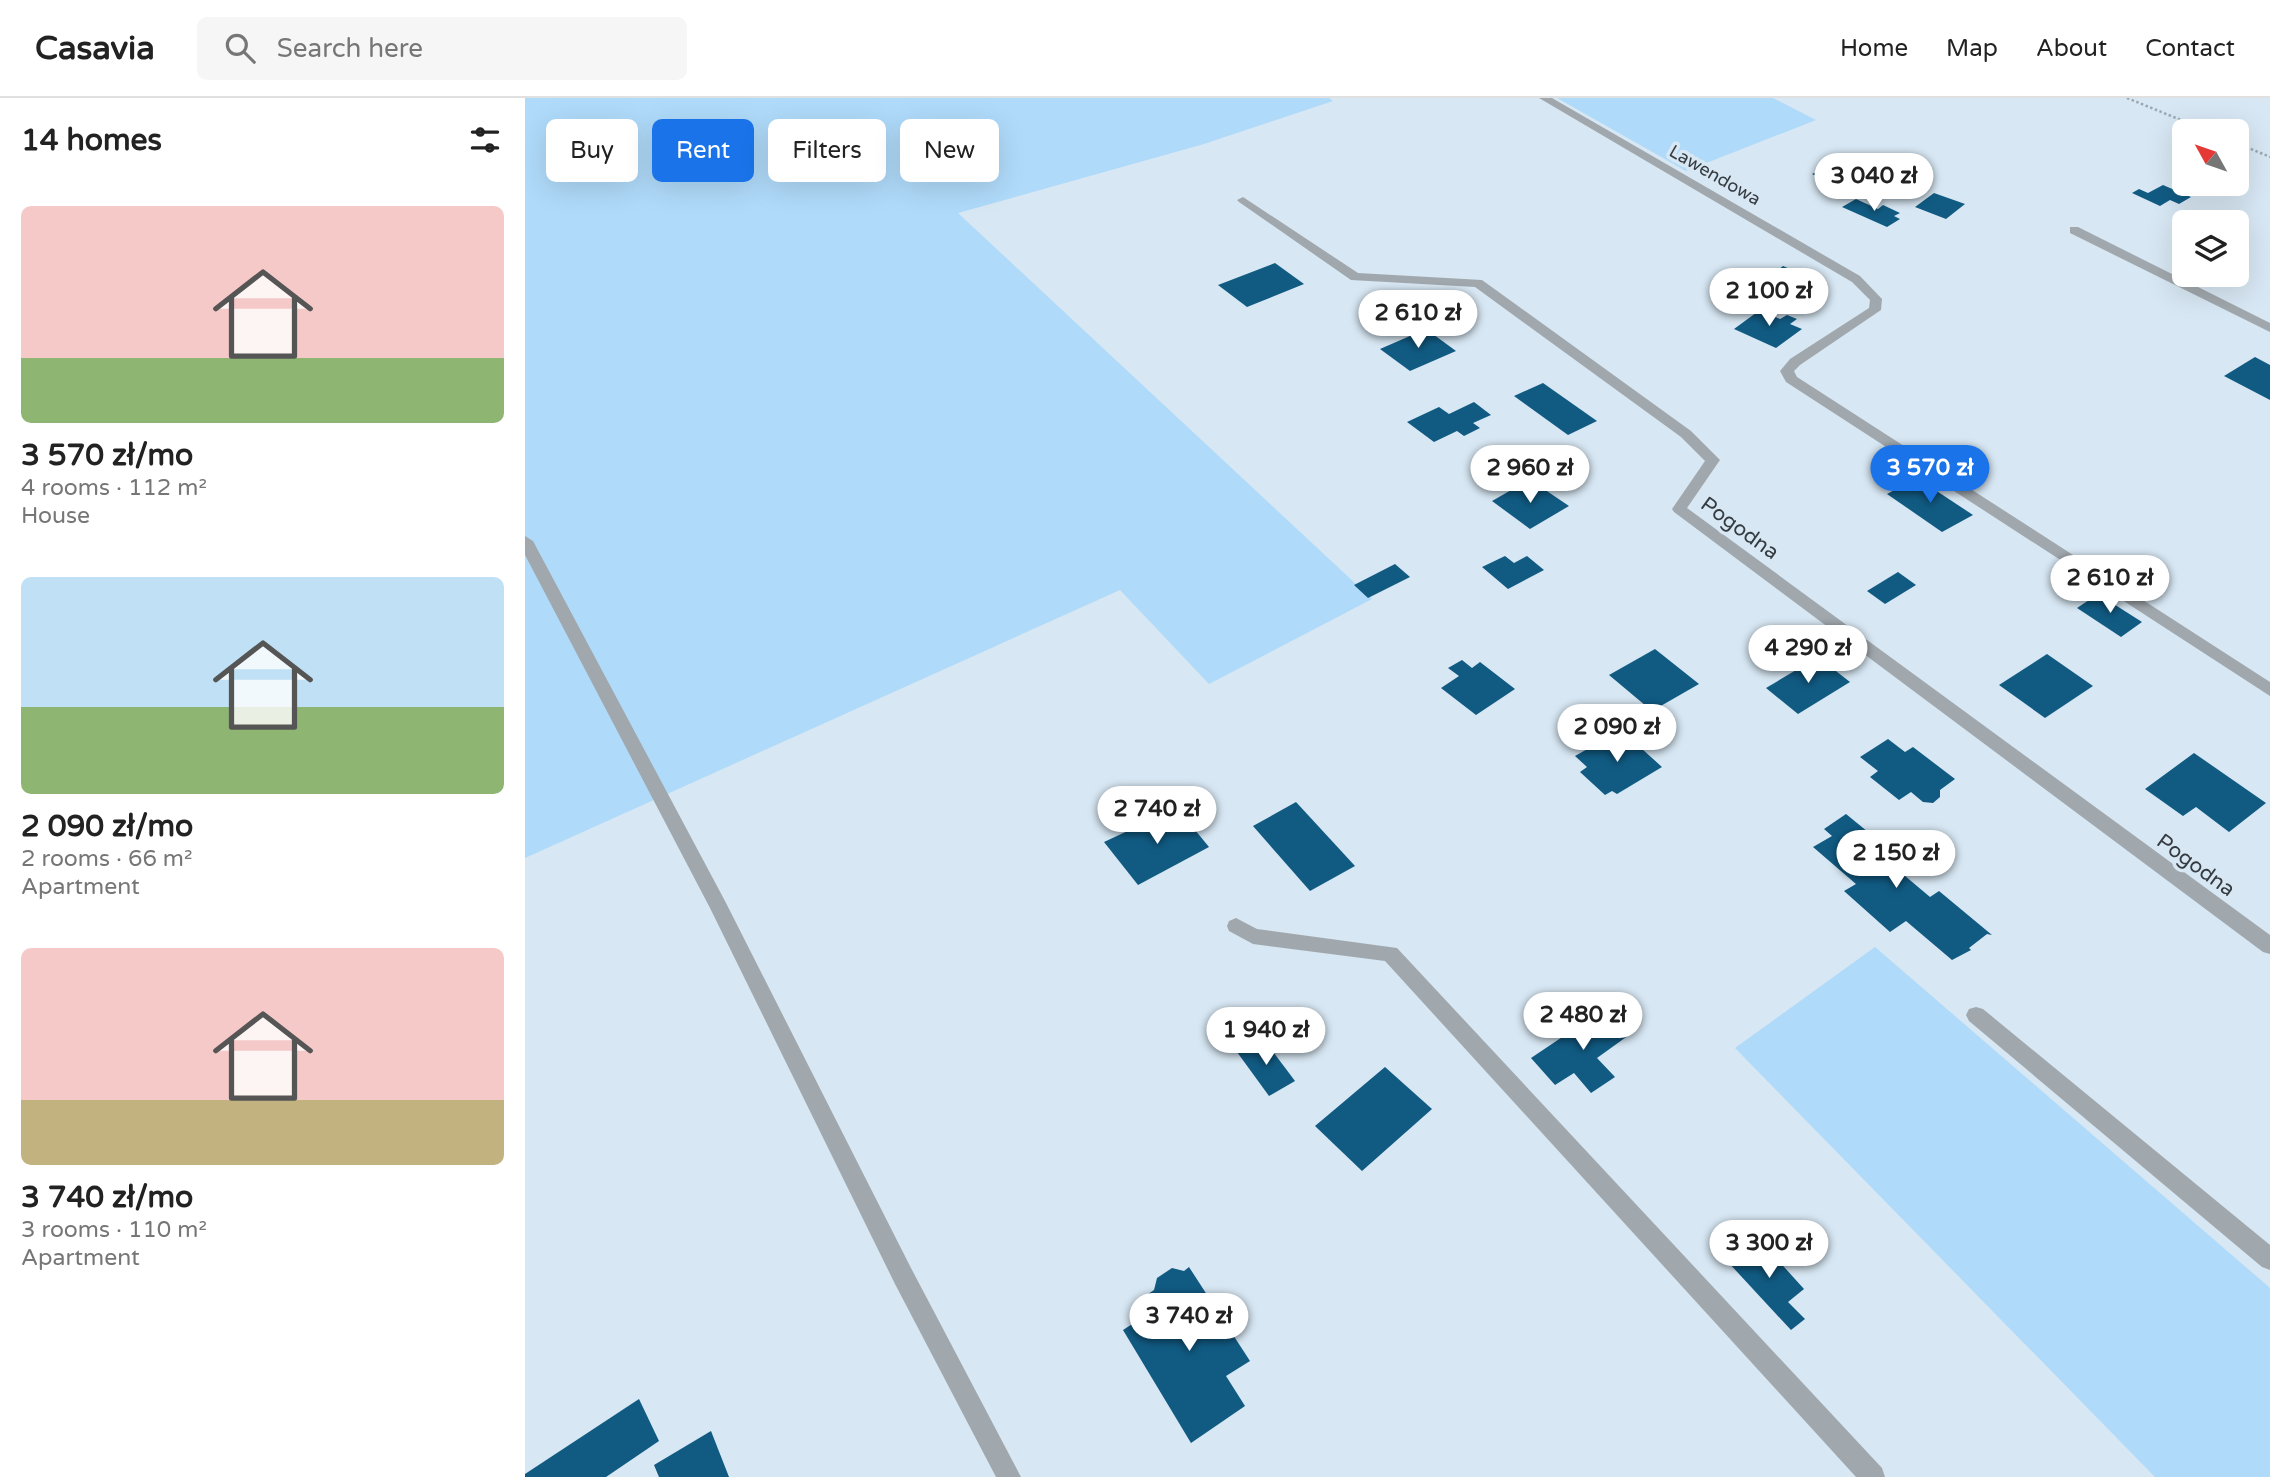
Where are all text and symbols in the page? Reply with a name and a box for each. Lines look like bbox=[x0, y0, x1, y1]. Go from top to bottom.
search box bbox=[197, 17, 687, 80]
text: Casavia bbox=[35, 29, 155, 68]
icon: search bbox=[221, 29, 259, 67]
text: Search here bbox=[277, 33, 423, 64]
text: Home bbox=[1840, 34, 1908, 63]
text: Map bbox=[1946, 34, 1998, 63]
text: About bbox=[2036, 34, 2107, 63]
text: Contact bbox=[2145, 34, 2235, 63]
chip: Buy bbox=[546, 119, 638, 182]
chip: Rent bbox=[652, 119, 754, 182]
chip: Filters bbox=[768, 119, 886, 182]
chip: New bbox=[900, 119, 999, 182]
north arrow bbox=[2172, 119, 2249, 196]
map controls bbox=[2172, 119, 2249, 287]
icon: filters bbox=[466, 121, 504, 159]
text: 14 homes bbox=[21, 122, 162, 159]
street label: Lawendowa bbox=[1665, 140, 1765, 210]
pin: 3 040 zł bbox=[1802, 153, 1946, 213]
text: 3 040 zł bbox=[1830, 162, 1918, 190]
button: layers bbox=[2172, 210, 2249, 287]
icon: home bbox=[200, 251, 326, 377]
pin: 2 100 zł bbox=[1697, 268, 1841, 328]
text: 2 100 zł bbox=[1725, 277, 1813, 305]
pin: 2 610 zł bbox=[1346, 290, 1490, 350]
text: 2 610 zł bbox=[1374, 299, 1462, 327]
text: 3 570 zł/mo bbox=[21, 437, 193, 474]
pin: 2 960 zł bbox=[1458, 446, 1602, 505]
pin: 3 570 zł bbox=[1858, 446, 2002, 505]
text: 2 960 zł bbox=[1486, 454, 1574, 482]
text: 3 570 zł bbox=[1886, 454, 1974, 482]
text: 4 rooms · 112 m² bbox=[21, 474, 207, 502]
street label: Pogodna bbox=[1696, 492, 1784, 565]
text: House bbox=[21, 502, 90, 530]
pin: 2 610 zł bbox=[2038, 556, 2182, 615]
text: 2 610 zł bbox=[2066, 564, 2154, 592]
icon: home bbox=[200, 622, 326, 748]
pin: 4 290 zł bbox=[1736, 626, 1880, 685]
text: 4 290 zł bbox=[1764, 634, 1852, 662]
pin: 2 090 zł bbox=[1545, 704, 1689, 764]
text: 2 090 zł bbox=[1573, 713, 1661, 741]
pin: 2 740 zł bbox=[1085, 786, 1229, 846]
text: 2 740 zł bbox=[1113, 795, 1201, 823]
text: 2 090 zł/mo bbox=[21, 808, 193, 845]
street label: Pogodna bbox=[2152, 829, 2240, 902]
pin: 2 150 zł bbox=[1824, 830, 1968, 890]
text: 2 150 zł bbox=[1852, 839, 1940, 867]
text: 2 rooms · 66 m² bbox=[21, 845, 192, 873]
text: Apartment bbox=[21, 873, 140, 901]
pin: 2 480 zł bbox=[1511, 992, 1655, 1052]
icon: home bbox=[200, 993, 326, 1119]
text: 2 480 zł bbox=[1539, 1001, 1627, 1029]
pin: 1 940 zł bbox=[1194, 1007, 1338, 1067]
text: 1 940 zł bbox=[1222, 1016, 1310, 1044]
text: 3 740 zł/mo bbox=[21, 1179, 193, 1216]
text: 3 rooms · 110 m² bbox=[21, 1216, 207, 1244]
pin: 3 300 zł bbox=[1697, 1220, 1841, 1280]
text: 3 300 zł bbox=[1725, 1229, 1813, 1257]
text: Apartment bbox=[21, 1244, 140, 1272]
pin: 3 740 zł bbox=[1117, 1294, 1261, 1353]
text: 3 740 zł bbox=[1145, 1302, 1233, 1330]

